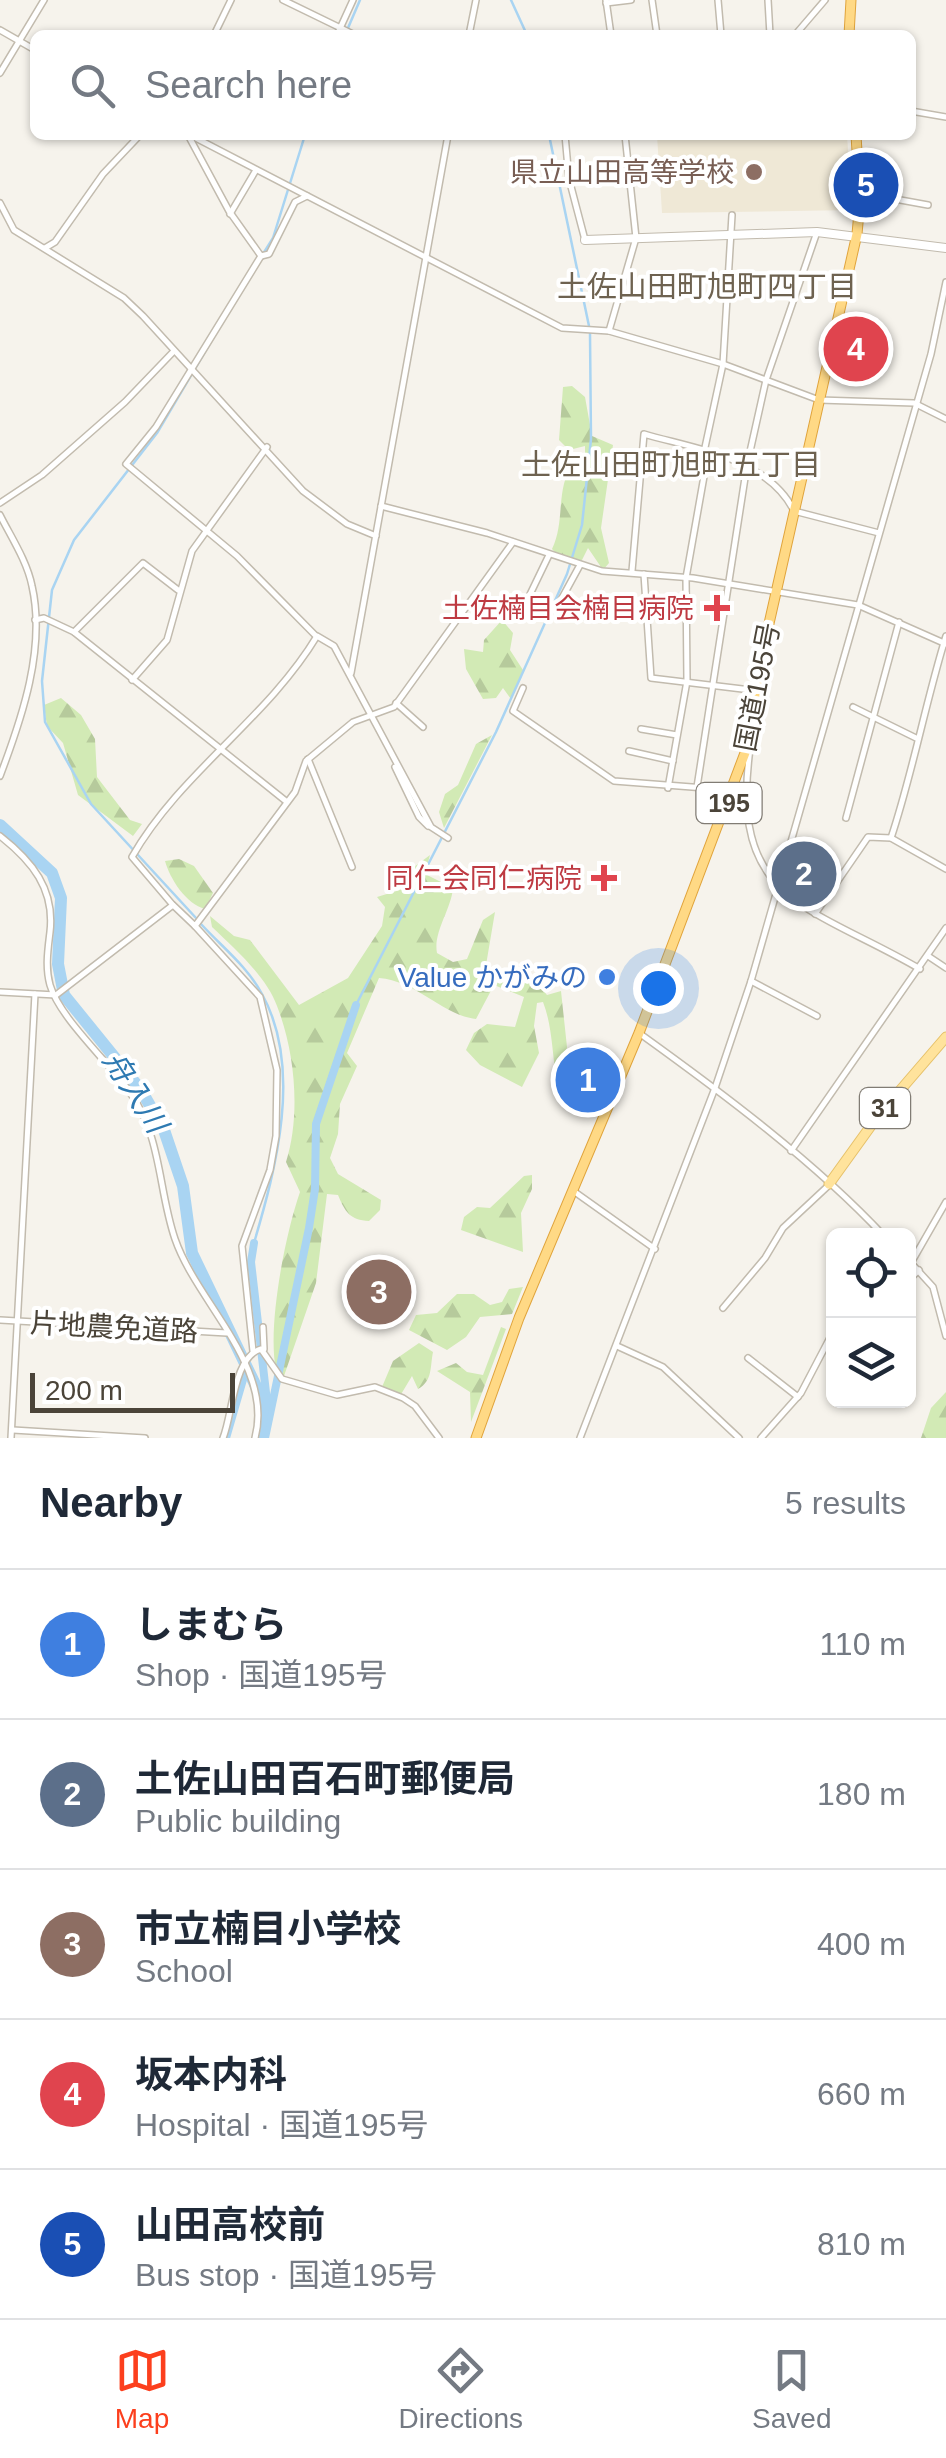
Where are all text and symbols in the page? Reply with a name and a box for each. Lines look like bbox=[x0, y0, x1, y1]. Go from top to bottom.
search box bbox=[30, 30, 916, 140]
icon: search bbox=[65, 58, 120, 113]
text: Search here bbox=[145, 64, 352, 106]
pin: 5 bbox=[834, 148, 898, 222]
place label: 県立山田高等学校 bbox=[510, 157, 734, 188]
marker: 県立山田高等学校 bbox=[743, 161, 765, 183]
district label: 土佐山田町旭町四丁目 bbox=[557, 270, 857, 303]
pin: 4 bbox=[824, 312, 888, 386]
district label: 土佐山田町旭町五丁目 bbox=[521, 448, 821, 481]
place label: 土佐楠目会楠目病院 bbox=[442, 593, 694, 624]
marker: 土佐楠目会楠目病院 bbox=[704, 595, 730, 621]
street label: 国道195号 bbox=[730, 620, 785, 754]
road number: 195 bbox=[696, 783, 762, 823]
pin: 2 bbox=[772, 836, 836, 912]
place label: 同仁会同仁病院 bbox=[386, 863, 582, 894]
marker: 同仁会同仁病院 bbox=[591, 865, 617, 891]
place label: Value かがみの bbox=[398, 962, 587, 993]
your location bbox=[633, 963, 684, 1014]
marker: Value かがみの bbox=[596, 966, 618, 988]
pin: 1 bbox=[556, 1042, 620, 1118]
water label: 舟入川 bbox=[97, 1045, 175, 1141]
road number: 31 bbox=[860, 1088, 910, 1128]
map controls bbox=[826, 1228, 916, 1408]
button: locate bbox=[826, 1228, 916, 1318]
pin: 3 bbox=[346, 1254, 412, 1330]
street label: 片地農免道路 bbox=[29, 1308, 199, 1347]
button: layers bbox=[826, 1318, 916, 1408]
scale bar bbox=[30, 1368, 235, 1412]
text: 200 m bbox=[45, 1375, 123, 1406]
text: Nearby bbox=[40, 1479, 182, 1526]
text: 5 results bbox=[785, 1485, 906, 1521]
text: しまむら bbox=[135, 1604, 287, 1646]
text: 1 bbox=[64, 1626, 81, 1662]
text: 110 m bbox=[819, 1626, 906, 1662]
text: Shop · 国道195号 bbox=[135, 1657, 388, 1693]
text: 土佐山田百石町郵便局 bbox=[135, 1758, 515, 1800]
text: 2 bbox=[64, 1776, 81, 1812]
text: 180 m bbox=[817, 1776, 906, 1812]
text: Public building bbox=[135, 1803, 341, 1839]
text: 市立楠目小学校 bbox=[135, 1908, 401, 1950]
text: 3 bbox=[64, 1926, 81, 1962]
text: 400 m bbox=[817, 1926, 906, 1962]
text: School bbox=[135, 1953, 233, 1989]
text: 坂本内科 bbox=[135, 2054, 287, 2096]
text: 4 bbox=[64, 2076, 81, 2112]
text: 660 m bbox=[817, 2076, 906, 2112]
text: Hospital · 国道195号 bbox=[135, 2107, 428, 2143]
text: 山田高校前 bbox=[135, 2204, 325, 2246]
text: 5 bbox=[64, 2226, 81, 2262]
text: 810 m bbox=[817, 2226, 906, 2262]
text: Bus stop · 国道195号 bbox=[135, 2257, 437, 2293]
tab: Map bbox=[115, 2343, 170, 2435]
tab: Directions bbox=[399, 2343, 523, 2435]
tab: Saved bbox=[752, 2343, 831, 2435]

